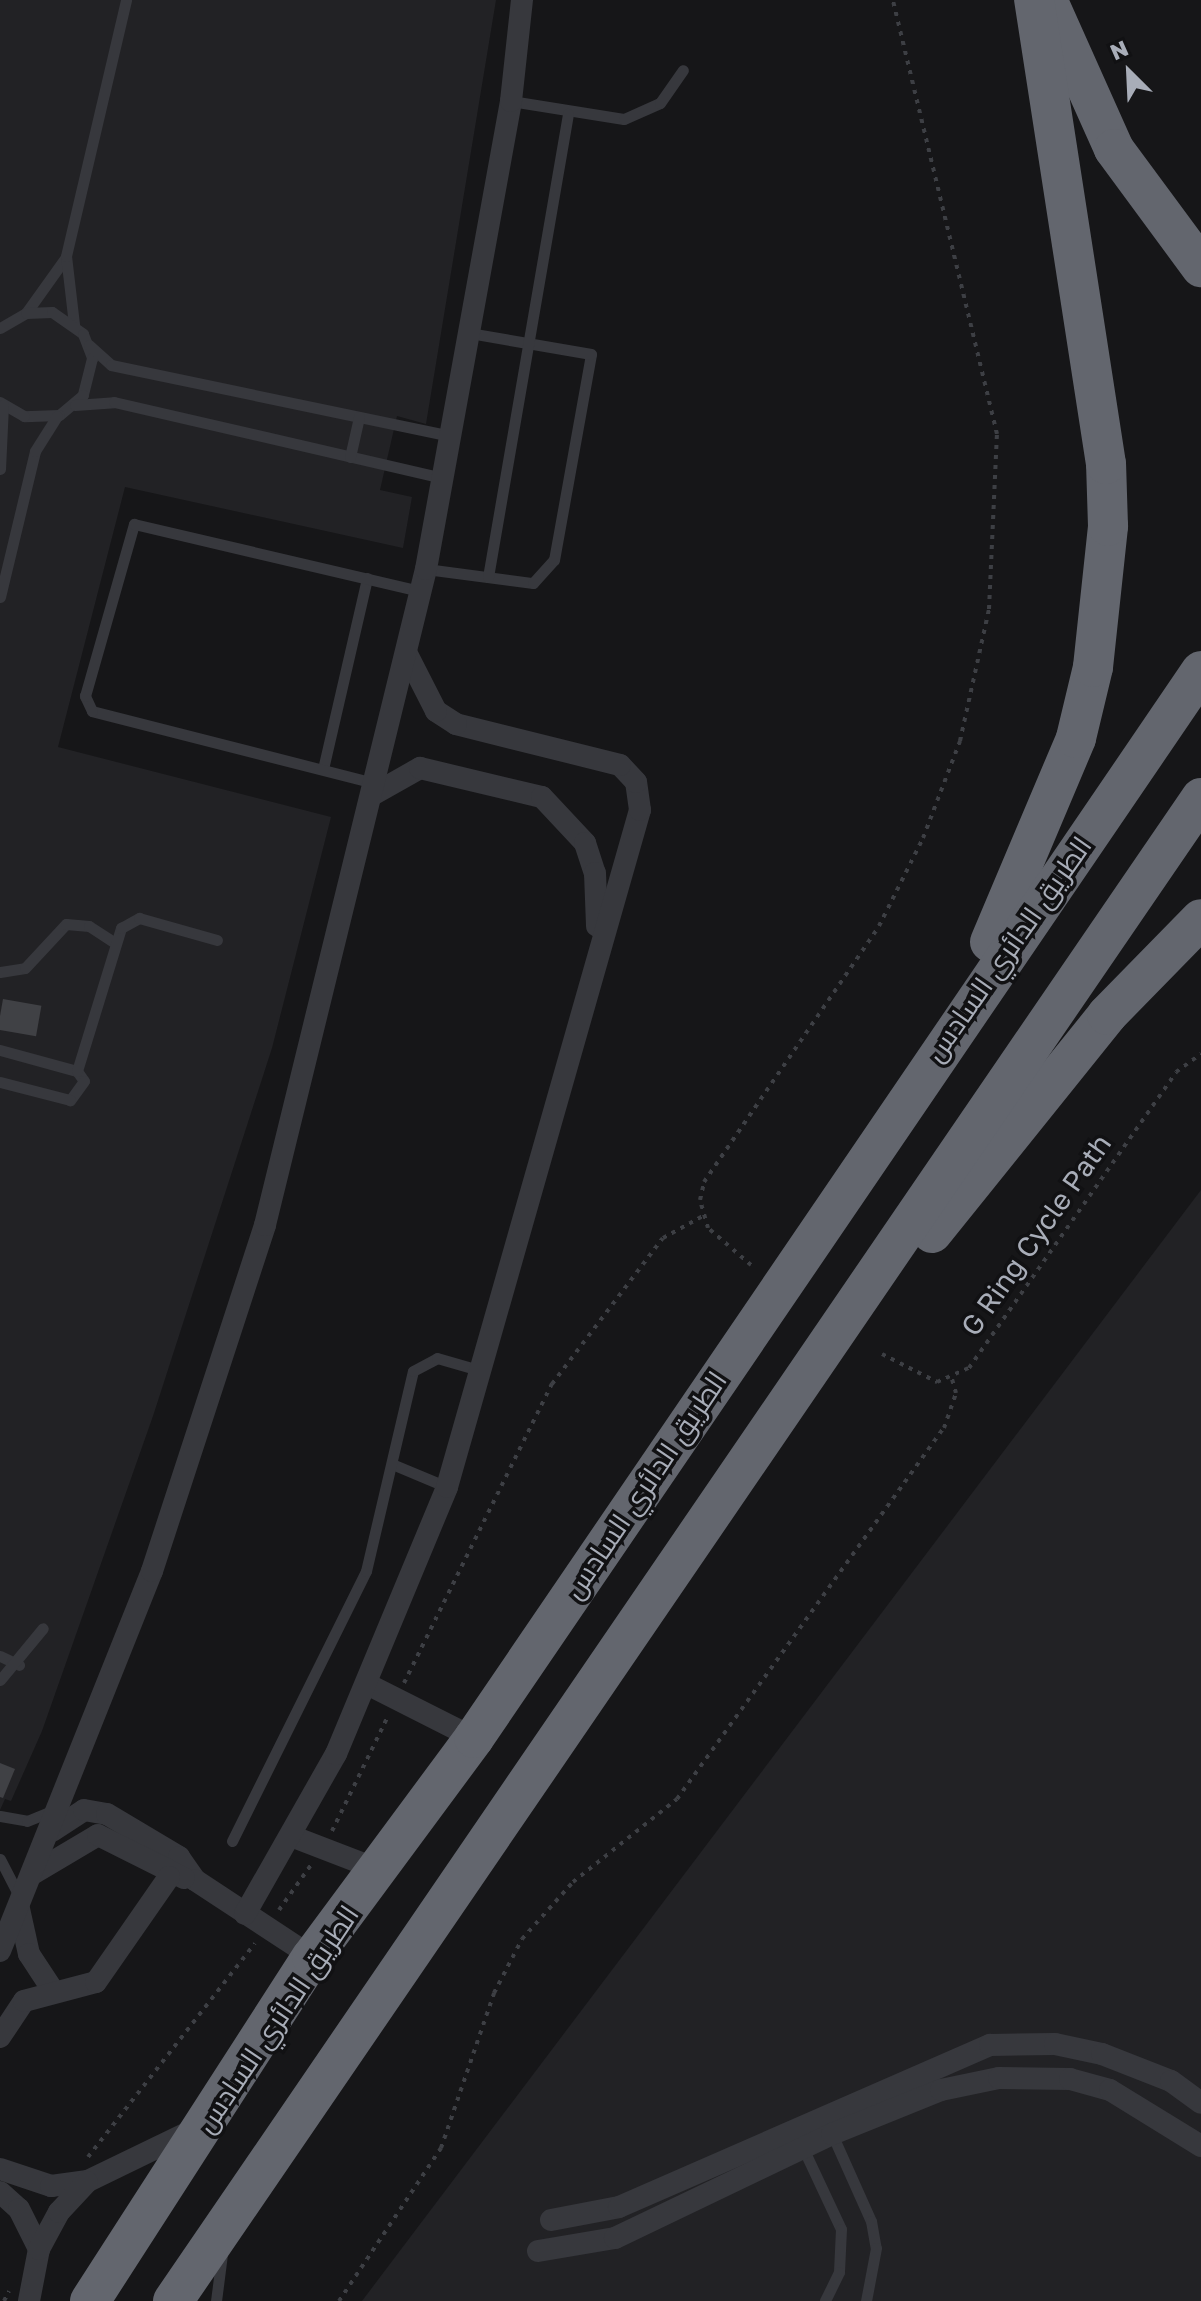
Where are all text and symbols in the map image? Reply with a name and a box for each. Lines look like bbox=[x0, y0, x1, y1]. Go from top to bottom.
north arrow bbox=[1089, 32, 1169, 112]
text: N bbox=[1106, 34, 1132, 65]
street label: الطريق الدائري السادس bbox=[918, 830, 1098, 1068]
street label: G Ring Cycle Path bbox=[954, 1128, 1118, 1342]
street label: الطريق الدائري السادس bbox=[556, 1365, 734, 1605]
street label: الطريق الدائري السادس bbox=[188, 1899, 366, 2139]

